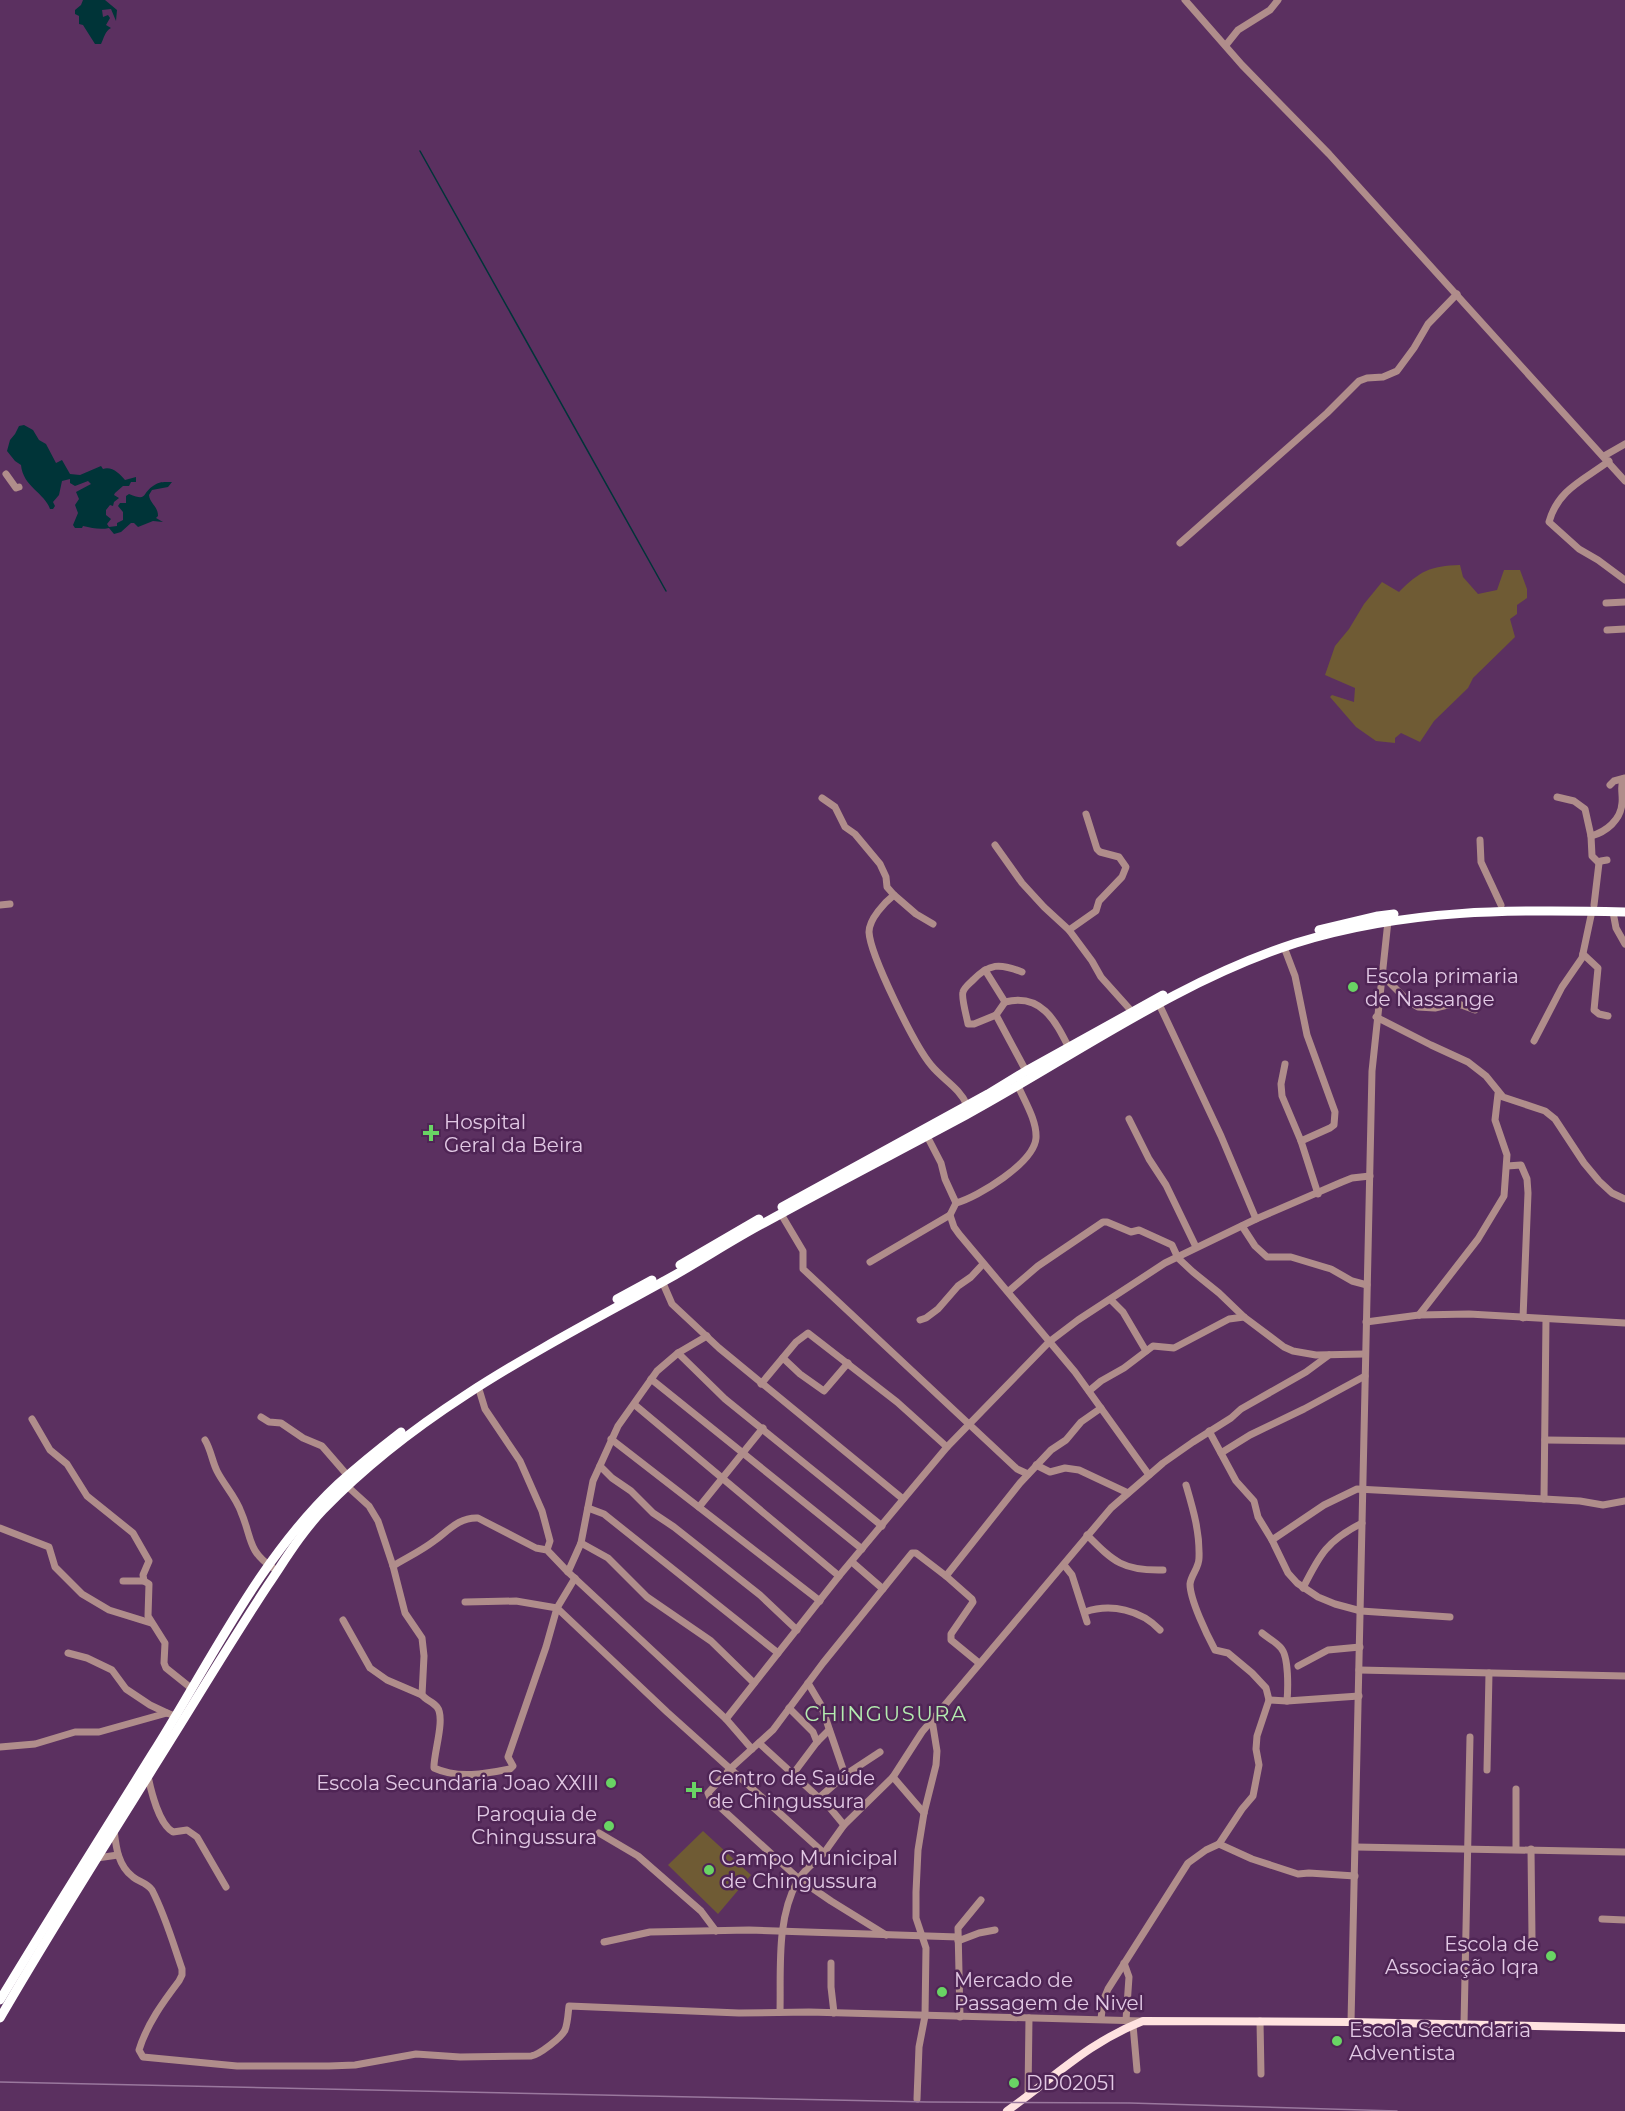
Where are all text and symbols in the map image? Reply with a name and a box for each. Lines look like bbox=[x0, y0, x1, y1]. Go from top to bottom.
place label: Escola primaria de Nassange bbox=[1365, 964, 1519, 1011]
marker: Escola primaria de Nassange bbox=[1346, 980, 1360, 994]
place label: Hospital Geral da Beira bbox=[444, 1110, 583, 1157]
marker: Hospital Geral da Beira bbox=[422, 1124, 440, 1142]
district label: CHINGUSURA bbox=[804, 1701, 968, 1726]
place label: Centro de Saúde de Chingussura bbox=[708, 1766, 875, 1813]
place label: Escola Secundaria Joao XXIII bbox=[316, 1771, 599, 1795]
marker: Escola Secundaria Joao XXIII bbox=[604, 1776, 618, 1790]
marker: Centro de Saúde de Chingussura bbox=[685, 1781, 703, 1799]
place label: Paroquia de Chingussura bbox=[471, 1802, 597, 1849]
marker: Paroquia de Chingussura bbox=[602, 1819, 616, 1833]
place label: Campo Municipal de Chingussura bbox=[721, 1846, 898, 1893]
marker: Campo Municipal de Chingussura bbox=[702, 1863, 716, 1877]
place label: Escola de Associação Iqra bbox=[1385, 1932, 1539, 1979]
marker: Escola de Associação Iqra bbox=[1544, 1949, 1558, 1963]
place label: Mercado de Passagem de Nivel bbox=[954, 1968, 1144, 2015]
marker: Mercado de Passagem de Nivel bbox=[935, 1985, 949, 1999]
place label: Escola Secundaria Adventista bbox=[1349, 2018, 1531, 2065]
marker: Escola Secundaria Adventista bbox=[1330, 2034, 1344, 2048]
place label: DD02051 bbox=[1026, 2071, 1115, 2095]
marker: DD02051 bbox=[1007, 2076, 1021, 2090]

